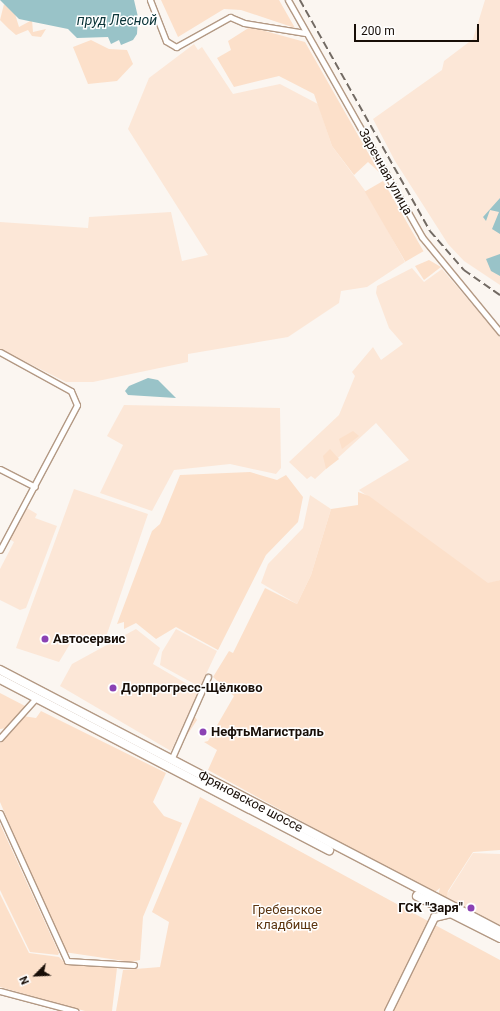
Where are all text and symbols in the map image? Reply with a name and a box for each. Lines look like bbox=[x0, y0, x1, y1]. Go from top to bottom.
water label: пруд Лесной bbox=[77, 12, 157, 28]
scale bar bbox=[356, 16, 481, 42]
text: 200 m bbox=[361, 24, 395, 38]
street label: Заречная улица bbox=[355, 126, 415, 218]
place label: Автосервис bbox=[53, 631, 125, 647]
marker: Автосервис bbox=[40, 634, 50, 644]
place label: Дорпрогресс-Щёлково bbox=[121, 680, 263, 696]
marker: Дорпрогресс-Щёлково bbox=[108, 683, 118, 693]
place label: НефтьМагистраль bbox=[211, 724, 324, 740]
marker: НефтьМагистраль bbox=[198, 727, 208, 737]
street label: Фряновское шоссе bbox=[195, 768, 305, 836]
place label: ГСК "Заря" bbox=[398, 900, 463, 916]
park label: Гребенское кладбище bbox=[252, 903, 322, 934]
marker: ГСК "Заря" bbox=[466, 903, 476, 913]
north arrow bbox=[16, 955, 56, 995]
text: N bbox=[17, 974, 32, 986]

